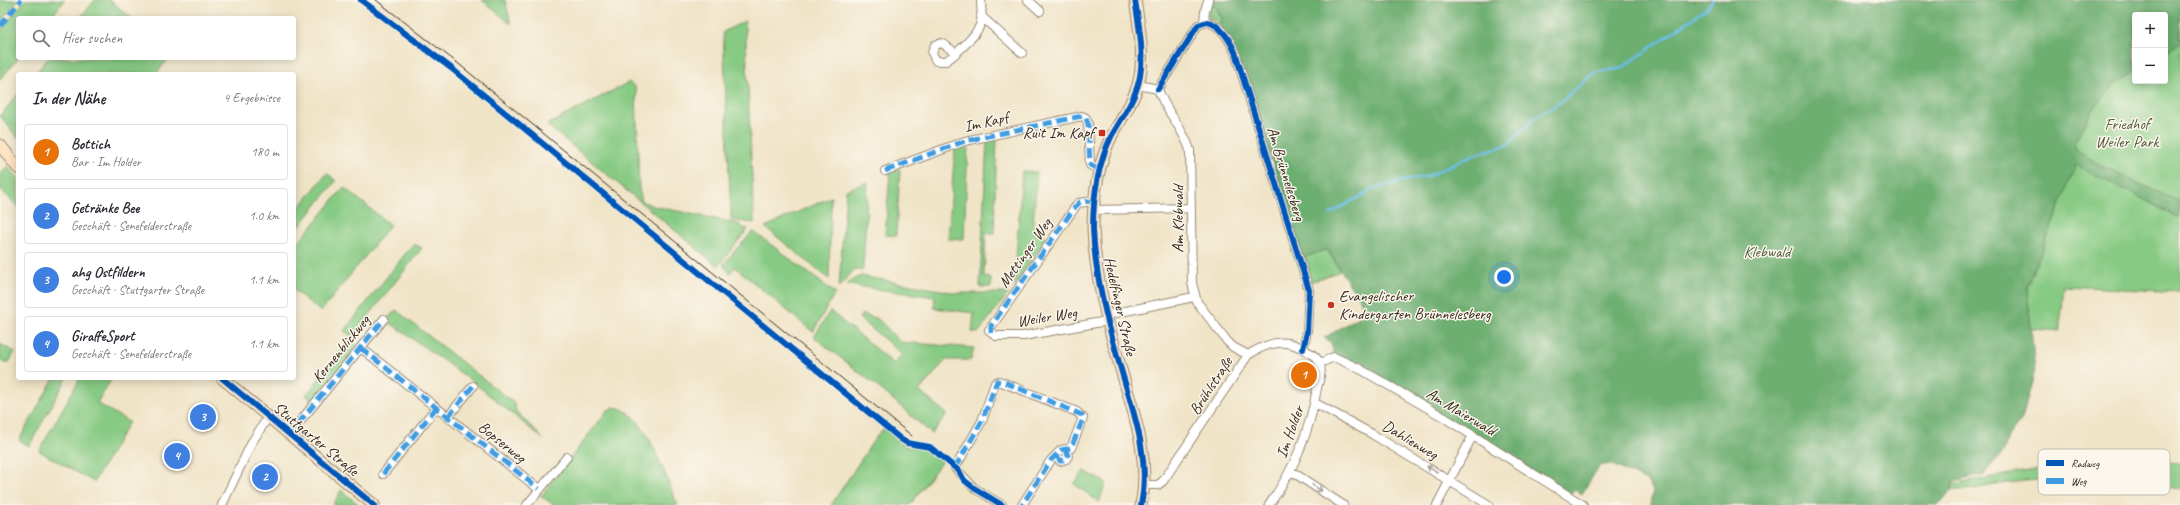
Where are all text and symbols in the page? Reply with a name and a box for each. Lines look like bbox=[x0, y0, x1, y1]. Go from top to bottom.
map controls bbox=[2132, 12, 2168, 84]
button: + bbox=[2132, 12, 2168, 48]
search box bbox=[16, 16, 296, 60]
icon: search bbox=[30, 27, 52, 49]
text: Hier suchen bbox=[62, 29, 122, 48]
button: − bbox=[2132, 48, 2168, 84]
text: In der Nähe bbox=[32, 88, 105, 109]
text: 4 Ergebnisse bbox=[224, 90, 280, 106]
street label: Im Kapf bbox=[962, 106, 1014, 137]
park label: Friedhof Weiler Park bbox=[2096, 114, 2160, 152]
place label: Ruit Im Kapf bbox=[1023, 123, 1097, 143]
street label: Am Brünnelesberg bbox=[1262, 124, 1310, 225]
marker: Ruit Im Kapf bbox=[1097, 128, 1107, 138]
text: Bottich bbox=[71, 135, 110, 154]
text: 1 bbox=[43, 144, 49, 160]
text: 180 m bbox=[251, 144, 279, 160]
text: Bar · Im Holder bbox=[71, 154, 141, 170]
street label: Am Klebwald bbox=[1168, 183, 1188, 253]
text: Getränke Bee bbox=[71, 199, 139, 218]
text: 2 bbox=[43, 208, 49, 224]
text: 1.0 km bbox=[249, 208, 279, 224]
street label: Mettinger Weg bbox=[994, 213, 1057, 292]
text: Geschäft · Senefelderstraße bbox=[71, 218, 191, 234]
park label: Klebwald bbox=[1744, 242, 1793, 262]
street label: Hedelfinger Straße bbox=[1099, 255, 1141, 359]
text: ahg Ostfildern bbox=[71, 263, 145, 282]
your location bbox=[1494, 267, 1514, 287]
text: 3 bbox=[43, 272, 49, 288]
text: 1.1 km bbox=[249, 272, 279, 288]
text: Geschäft · Stuttgarter Straße bbox=[71, 282, 204, 298]
place label: Evangelischer Kindergarten Brünnelesberg bbox=[1339, 286, 1492, 324]
marker: Evangelischer Kindergarten Brünnelesberg bbox=[1326, 300, 1336, 310]
street label: Weiler Weg bbox=[1016, 302, 1079, 332]
street label: Kernenblickweg bbox=[308, 310, 375, 387]
text: GiraffeSport bbox=[71, 327, 134, 346]
text: 4 bbox=[43, 336, 49, 352]
text: 1.1 km bbox=[249, 336, 279, 352]
text: Geschäft · Senefelderstraße bbox=[71, 346, 191, 362]
street label: Brühlstraße bbox=[1185, 352, 1238, 419]
pin: 1 bbox=[1291, 360, 1317, 390]
street label: Am Maierwald bbox=[1423, 383, 1502, 442]
street label: Stuttgarter Straße bbox=[269, 398, 364, 482]
street label: Im Holder bbox=[1271, 401, 1309, 461]
pin: 3 bbox=[190, 402, 216, 432]
street label: Dahlienweg bbox=[1379, 416, 1442, 465]
street label: Bopserweg bbox=[474, 417, 531, 468]
pin: 4 bbox=[164, 441, 190, 471]
legend bbox=[2038, 449, 2170, 495]
text: Radweg bbox=[2071, 456, 2100, 470]
pin: 2 bbox=[252, 462, 278, 492]
one-way arrow bbox=[1426, 465, 1438, 473]
text: Weg bbox=[2071, 474, 2088, 488]
one-way arrow bbox=[1311, 484, 1322, 492]

